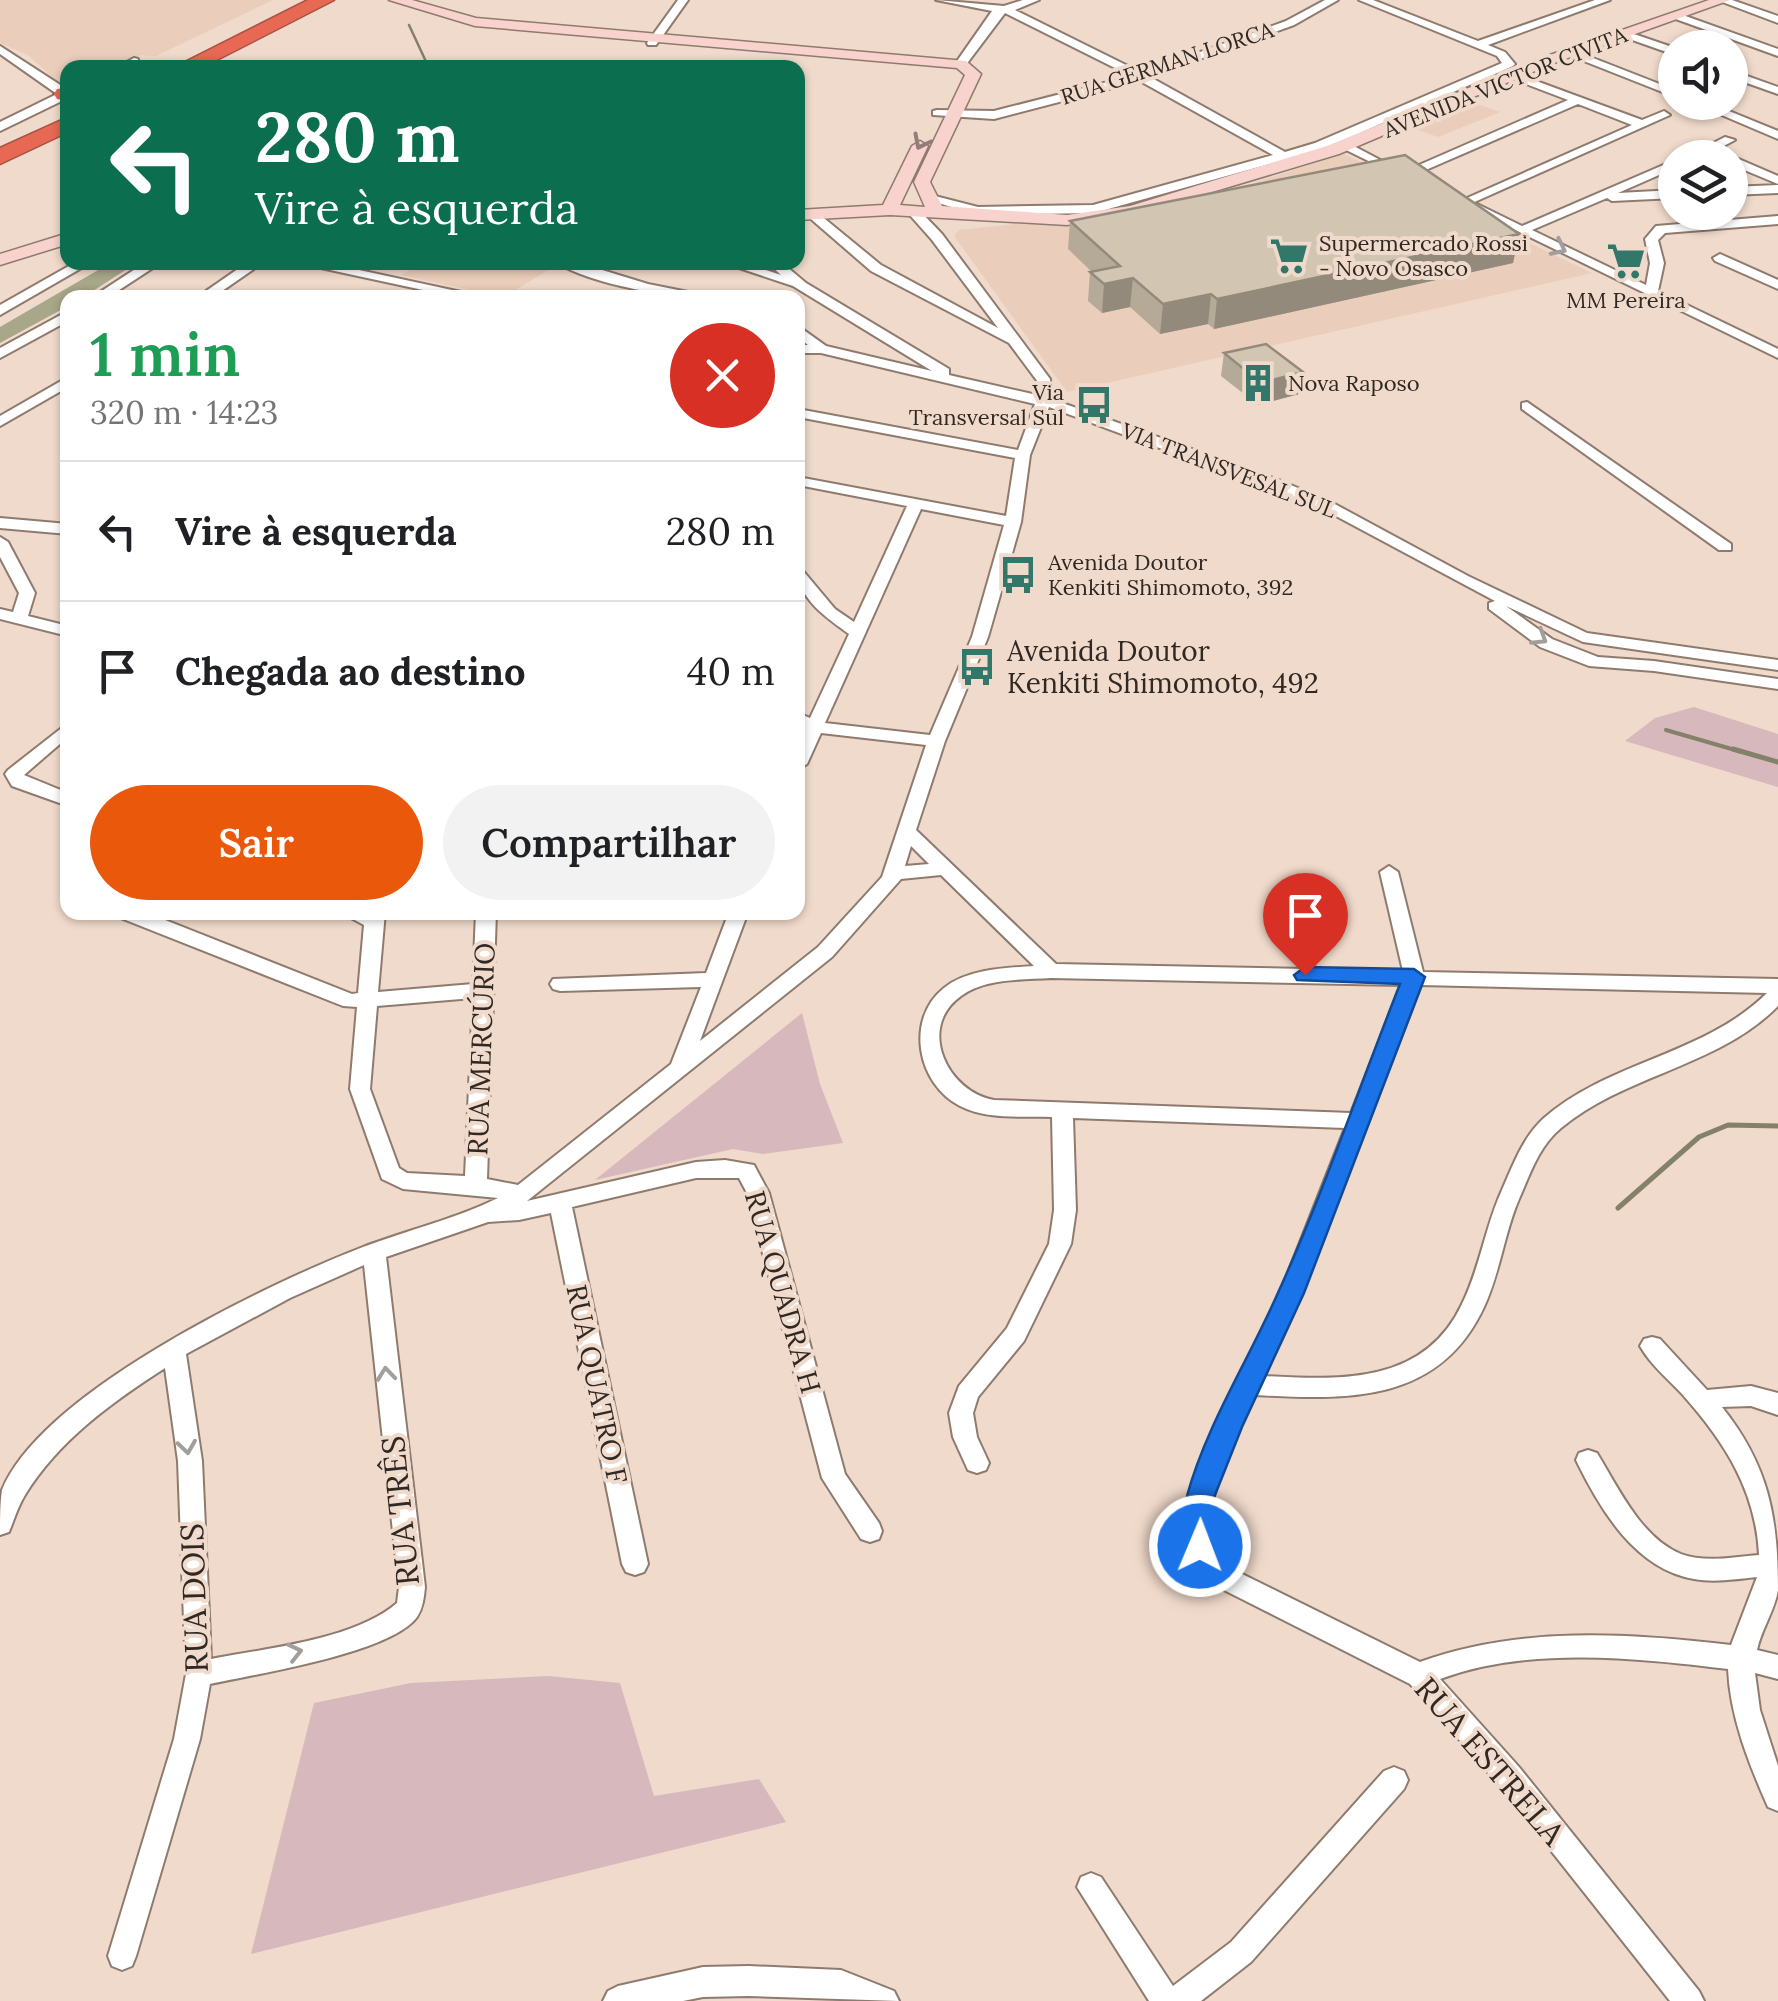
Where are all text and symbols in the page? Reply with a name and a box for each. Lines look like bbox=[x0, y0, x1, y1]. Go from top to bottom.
street label: RUA GERMAN LORCA bbox=[1057, 15, 1278, 111]
street label: AVENIDA VICTOR CIVITA bbox=[1378, 20, 1632, 144]
map controls bbox=[1658, 30, 1748, 230]
button: sound bbox=[1658, 30, 1748, 120]
text: 280 m bbox=[255, 92, 460, 181]
icon: left bbox=[90, 100, 220, 230]
one-way arrow bbox=[914, 132, 933, 150]
button: layers bbox=[1658, 140, 1748, 230]
text: Vire à esquerda bbox=[255, 179, 579, 236]
place label: Supermercado Rossi - Novo Osasco bbox=[1319, 229, 1528, 282]
supermarket icon: Supermercado Rossi - Novo Osasco bbox=[1268, 235, 1310, 277]
one-way arrow bbox=[1549, 235, 1567, 255]
supermarket icon: MM Pereira bbox=[1605, 240, 1647, 282]
place label: MM Pereira bbox=[1566, 286, 1686, 314]
text: 1 min bbox=[90, 316, 240, 392]
button: close bbox=[670, 323, 775, 428]
building icon: Nova Raposo bbox=[1237, 362, 1279, 404]
place label: Nova Raposo bbox=[1288, 369, 1420, 397]
place label: Via Transversal Sul bbox=[909, 378, 1064, 431]
bus stop icon: Via Transversal Sul bbox=[1073, 384, 1115, 426]
text: 320 m · 14:23 bbox=[90, 392, 278, 433]
street label: VIA TRANSVESAL SUL bbox=[1117, 416, 1341, 524]
icon: left bbox=[90, 504, 145, 559]
text: Vire à esquerda bbox=[175, 507, 457, 555]
text: 280 m bbox=[666, 507, 775, 555]
place label: Avenida Doutor Kenkiti Shimomoto, 392 bbox=[1047, 548, 1293, 601]
bus stop icon: Avenida Doutor Kenkiti Shimomoto, 392 bbox=[997, 554, 1039, 596]
one-way arrow bbox=[1529, 626, 1547, 645]
place label: Avenida Doutor Kenkiti Shimomoto, 492 bbox=[1006, 633, 1319, 701]
icon: arrive bbox=[90, 644, 145, 699]
bus stop icon: Avenida Doutor Kenkiti Shimomoto, 492 bbox=[956, 646, 998, 688]
text: Chegada ao destino bbox=[175, 647, 525, 695]
text: 40 m bbox=[687, 647, 775, 695]
button: Sair bbox=[90, 785, 423, 900]
button: Compartilhar bbox=[443, 785, 775, 900]
pin bbox=[1263, 873, 1348, 976]
icon: arrive bbox=[1278, 888, 1333, 943]
street label: RUA MERCÚRIO bbox=[459, 942, 503, 1156]
street label: RUA QUADRA H bbox=[737, 1187, 829, 1397]
street label: RUA QUATRO F bbox=[558, 1281, 636, 1487]
one-way arrow bbox=[376, 1366, 397, 1382]
street label: RUA TRÊS bbox=[372, 1434, 428, 1588]
one-way arrow bbox=[176, 1438, 197, 1455]
position arrow bbox=[1148, 1494, 1252, 1598]
street label: RUA DOIS bbox=[171, 1523, 217, 1673]
one-way arrow bbox=[286, 1643, 303, 1664]
street label: RUA ESTRELA bbox=[1406, 1669, 1575, 1854]

